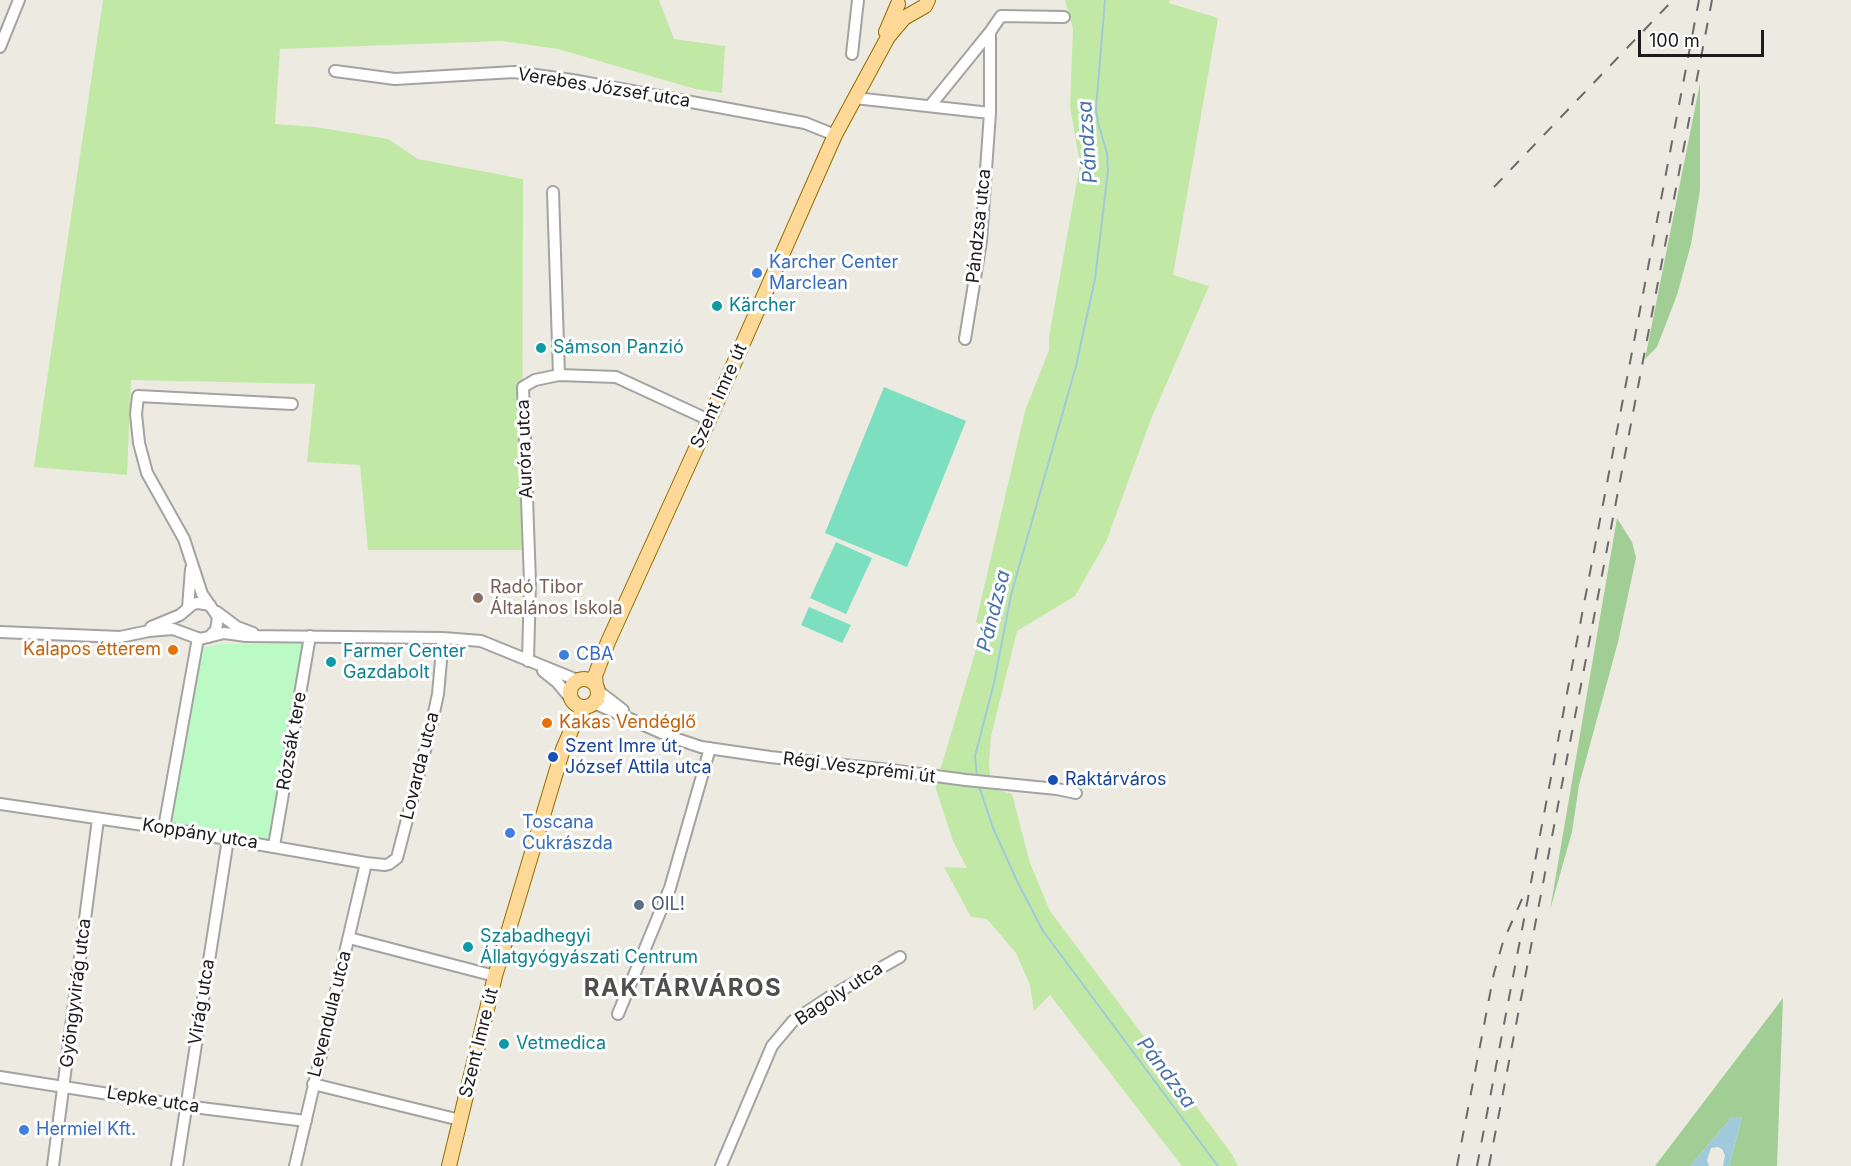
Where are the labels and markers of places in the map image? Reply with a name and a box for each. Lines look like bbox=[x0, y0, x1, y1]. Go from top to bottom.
place label: Karcher Center Marclean bbox=[769, 252, 898, 294]
marker: Karcher Center Marclean bbox=[750, 266, 764, 280]
place label: Kärcher bbox=[729, 295, 796, 317]
marker: Kärcher bbox=[710, 299, 724, 313]
place label: Sámson Panzió bbox=[553, 337, 684, 359]
marker: Sámson Panzió bbox=[534, 341, 548, 355]
place label: Radó Tibor Általános Iskola bbox=[490, 577, 623, 620]
marker: Radó Tibor Általános Iskola bbox=[471, 591, 485, 605]
place label: Kalapos étterem bbox=[23, 639, 161, 661]
place label: Farmer Center Gazdabolt bbox=[343, 641, 466, 684]
marker: Kalapos étterem bbox=[166, 643, 180, 657]
place label: CBA bbox=[576, 644, 613, 666]
marker: CBA bbox=[557, 648, 571, 662]
marker: Farmer Center Gazdabolt bbox=[324, 655, 338, 669]
place label: Kakas Vendéglő bbox=[559, 712, 696, 734]
marker: Kakas Vendéglő bbox=[540, 716, 554, 730]
place label: Szent Imre út, József Attila utca bbox=[565, 736, 712, 778]
marker: Szent Imre út, József Attila utca bbox=[546, 750, 560, 764]
place label: Raktárváros bbox=[1065, 769, 1167, 791]
marker: Raktárváros bbox=[1046, 773, 1060, 787]
place label: Toscana Cukrászda bbox=[522, 812, 613, 854]
marker: Toscana Cukrászda bbox=[503, 826, 517, 840]
place label: OIL! bbox=[651, 894, 685, 916]
marker: OIL! bbox=[632, 898, 646, 912]
place label: Szabadhegyi Állatgyógyászati Centrum bbox=[480, 926, 698, 968]
marker: Szabadhegyi Állatgyógyászati Centrum bbox=[461, 940, 475, 954]
place label: Vetmedica bbox=[516, 1033, 606, 1055]
marker: Vetmedica bbox=[497, 1037, 511, 1051]
place label: Hermiel Kft. bbox=[36, 1119, 136, 1141]
marker: Hermiel Kft. bbox=[17, 1123, 31, 1137]

